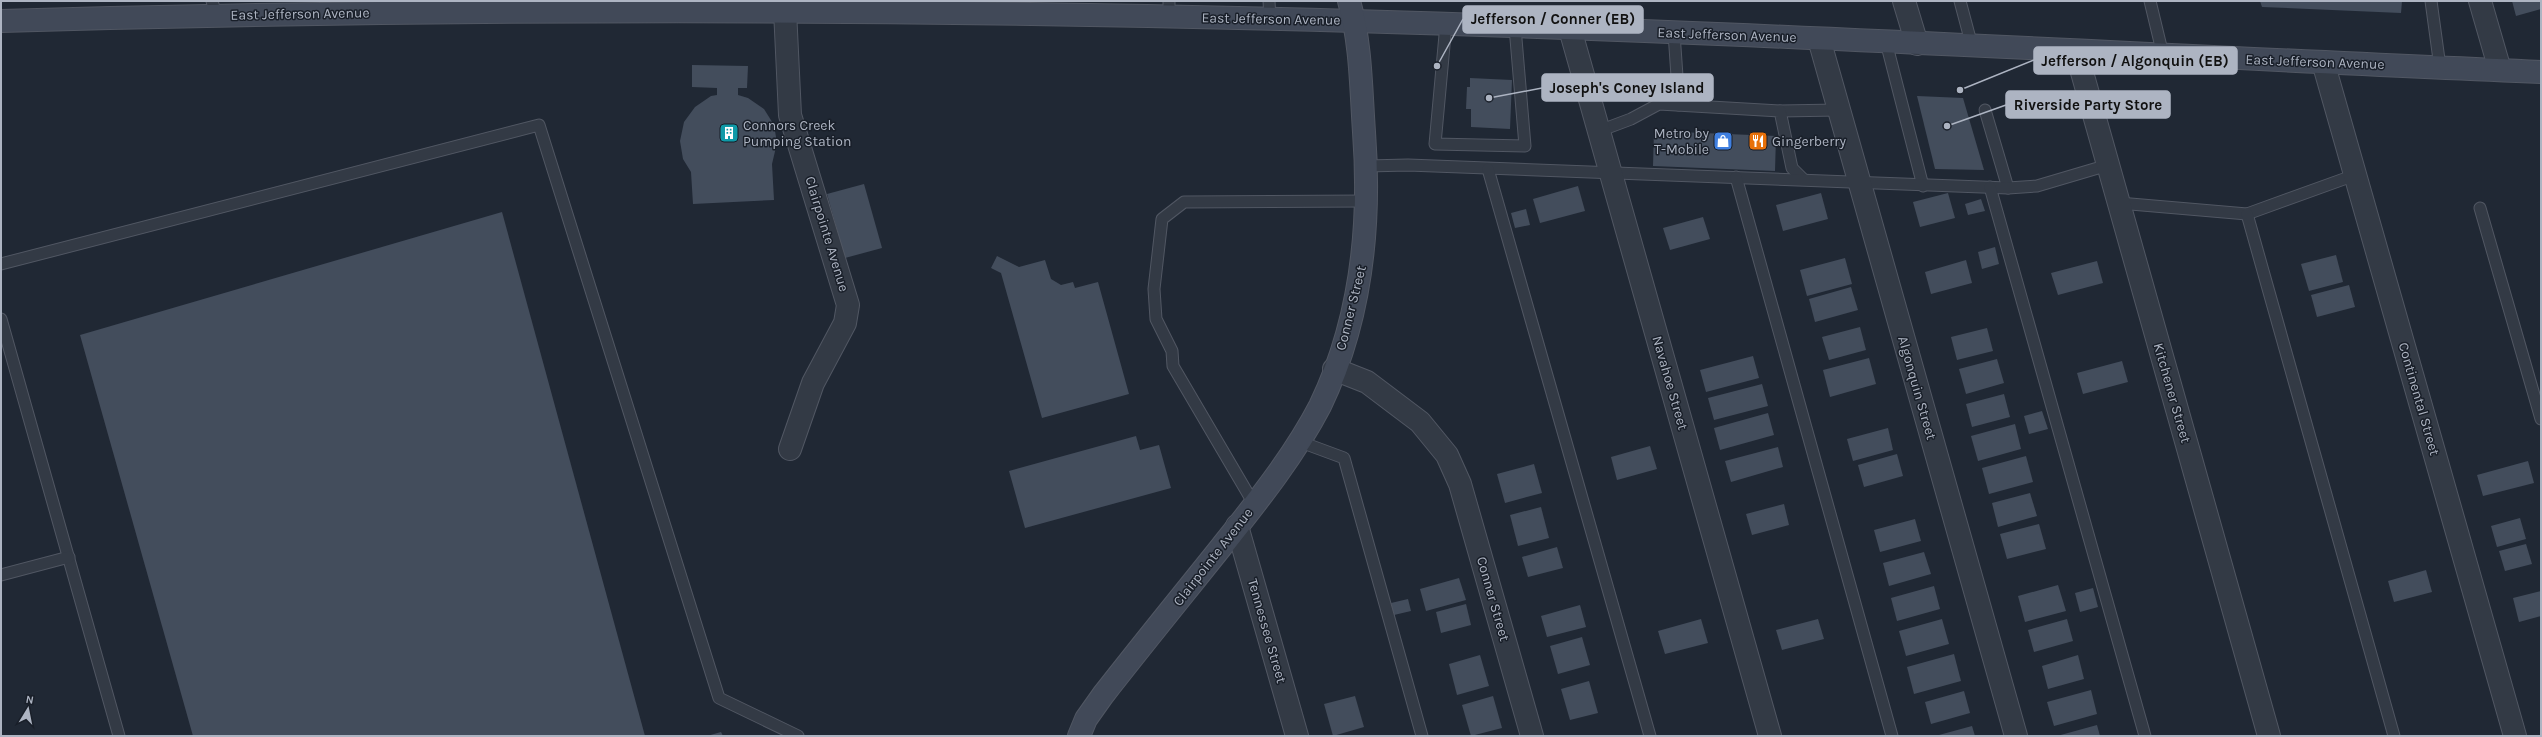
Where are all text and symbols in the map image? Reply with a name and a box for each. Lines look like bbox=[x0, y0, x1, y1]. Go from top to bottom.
street label: East Jefferson Avenue bbox=[230, 4, 370, 24]
callout: Jefferson / Conner (EB) bbox=[1463, 6, 1643, 33]
street label: East Jefferson Avenue bbox=[1201, 9, 1341, 29]
text: Jefferson / Conner (EB) bbox=[1471, 10, 1635, 28]
street label: East Jefferson Avenue bbox=[1657, 24, 1797, 46]
callout: Jefferson / Algonquin (EB) bbox=[2034, 47, 2237, 74]
street label: East Jefferson Avenue bbox=[2245, 51, 2385, 73]
text: Jefferson / Algonquin (EB) bbox=[2041, 52, 2229, 70]
callout: Joseph's Coney Island bbox=[1542, 74, 1713, 101]
text: Joseph's Coney Island bbox=[1550, 79, 1704, 97]
callout: Riverside Party Store bbox=[2006, 91, 2170, 118]
text: Riverside Party Store bbox=[2014, 96, 2162, 114]
place label: Connors Creek Pumping Station bbox=[743, 117, 851, 150]
building icon: Connors Creek Pumping Station bbox=[718, 122, 740, 144]
place label: Metro by T-Mobile bbox=[1654, 125, 1709, 158]
shop icon: Metro by T-Mobile bbox=[1712, 130, 1734, 152]
restaurant icon: Gingerberry bbox=[1747, 130, 1769, 152]
place label: Gingerberry bbox=[1772, 133, 1846, 150]
street label: Clairpointe Avenue bbox=[801, 174, 853, 294]
street label: Conner Street bbox=[1332, 264, 1370, 352]
street label: Navahoe Street bbox=[1648, 334, 1692, 432]
street label: Algonquin Street bbox=[1894, 334, 1940, 442]
street label: Continental Street bbox=[2395, 340, 2443, 458]
street label: Kitchener Street bbox=[2150, 341, 2194, 445]
street label: Clairpointe Avenue bbox=[1169, 505, 1257, 609]
street label: Conner Street bbox=[1473, 555, 1513, 643]
street label: Tennessee Street bbox=[1244, 577, 1290, 685]
north arrow bbox=[8, 689, 48, 729]
text: N bbox=[25, 693, 35, 707]

